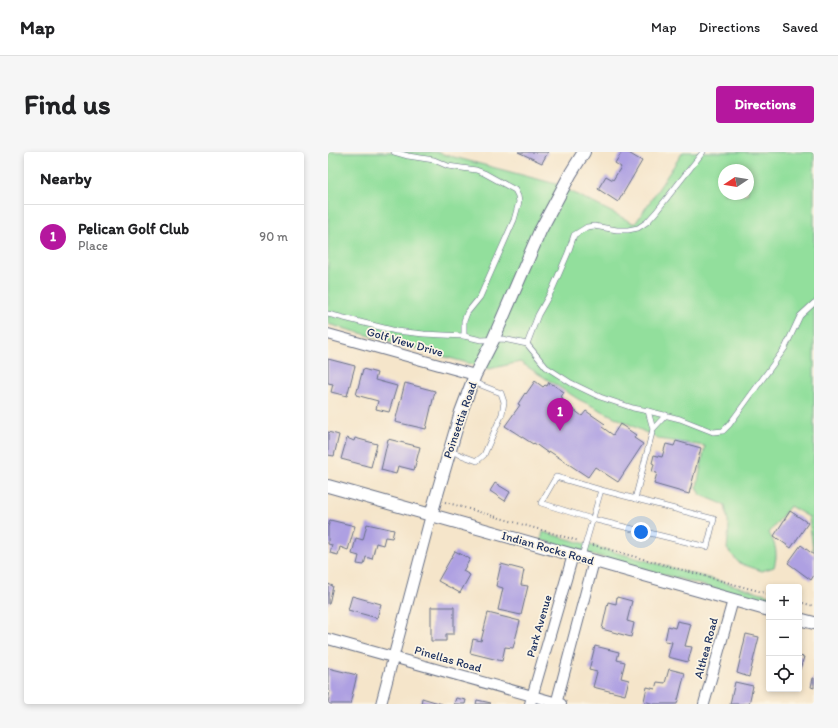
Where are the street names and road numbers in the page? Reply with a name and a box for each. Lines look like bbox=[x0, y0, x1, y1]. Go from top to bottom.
street label: Golf View Drive bbox=[365, 324, 445, 360]
street label: Poinsettia Road bbox=[440, 380, 480, 460]
street label: Indian Rocks Road bbox=[500, 528, 596, 568]
street label: Park Avenue bbox=[523, 593, 555, 659]
street label: Althea Road bbox=[691, 616, 721, 680]
street label: Pinellas Road bbox=[413, 643, 484, 675]

